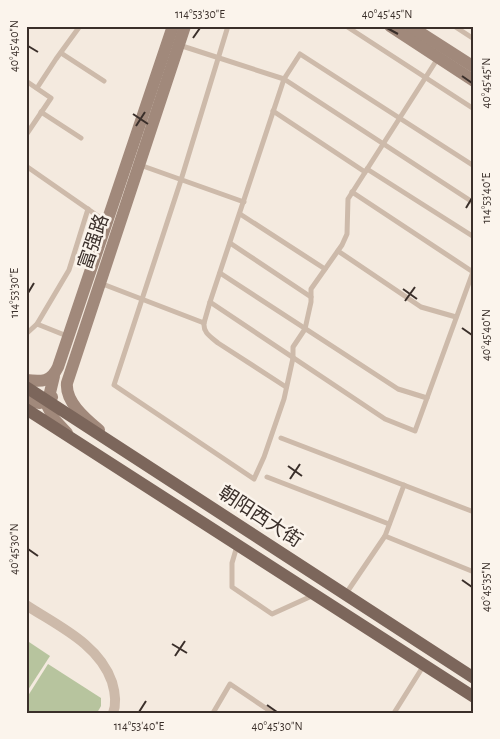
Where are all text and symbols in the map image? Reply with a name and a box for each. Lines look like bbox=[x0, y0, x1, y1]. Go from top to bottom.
text: 114°53'30"E bbox=[175, 8, 225, 20]
text: 40°45'45"N bbox=[362, 8, 412, 20]
text: 40°45'40"N bbox=[8, 20, 20, 72]
text: 40°45'45"N bbox=[480, 58, 492, 108]
text: 114°53'40"E bbox=[480, 172, 492, 223]
street label: 富强路 bbox=[74, 211, 112, 272]
text: 114°53'30"E bbox=[8, 268, 20, 318]
text: 40°45'40"N bbox=[480, 309, 492, 361]
street label: 朝阳西大街 bbox=[215, 481, 306, 551]
text: 40°45'30"N bbox=[8, 523, 20, 575]
text: 40°45'35"N bbox=[480, 562, 492, 612]
text: 114°53'40"E bbox=[114, 720, 165, 732]
text: 40°45'30"N bbox=[251, 720, 303, 732]

